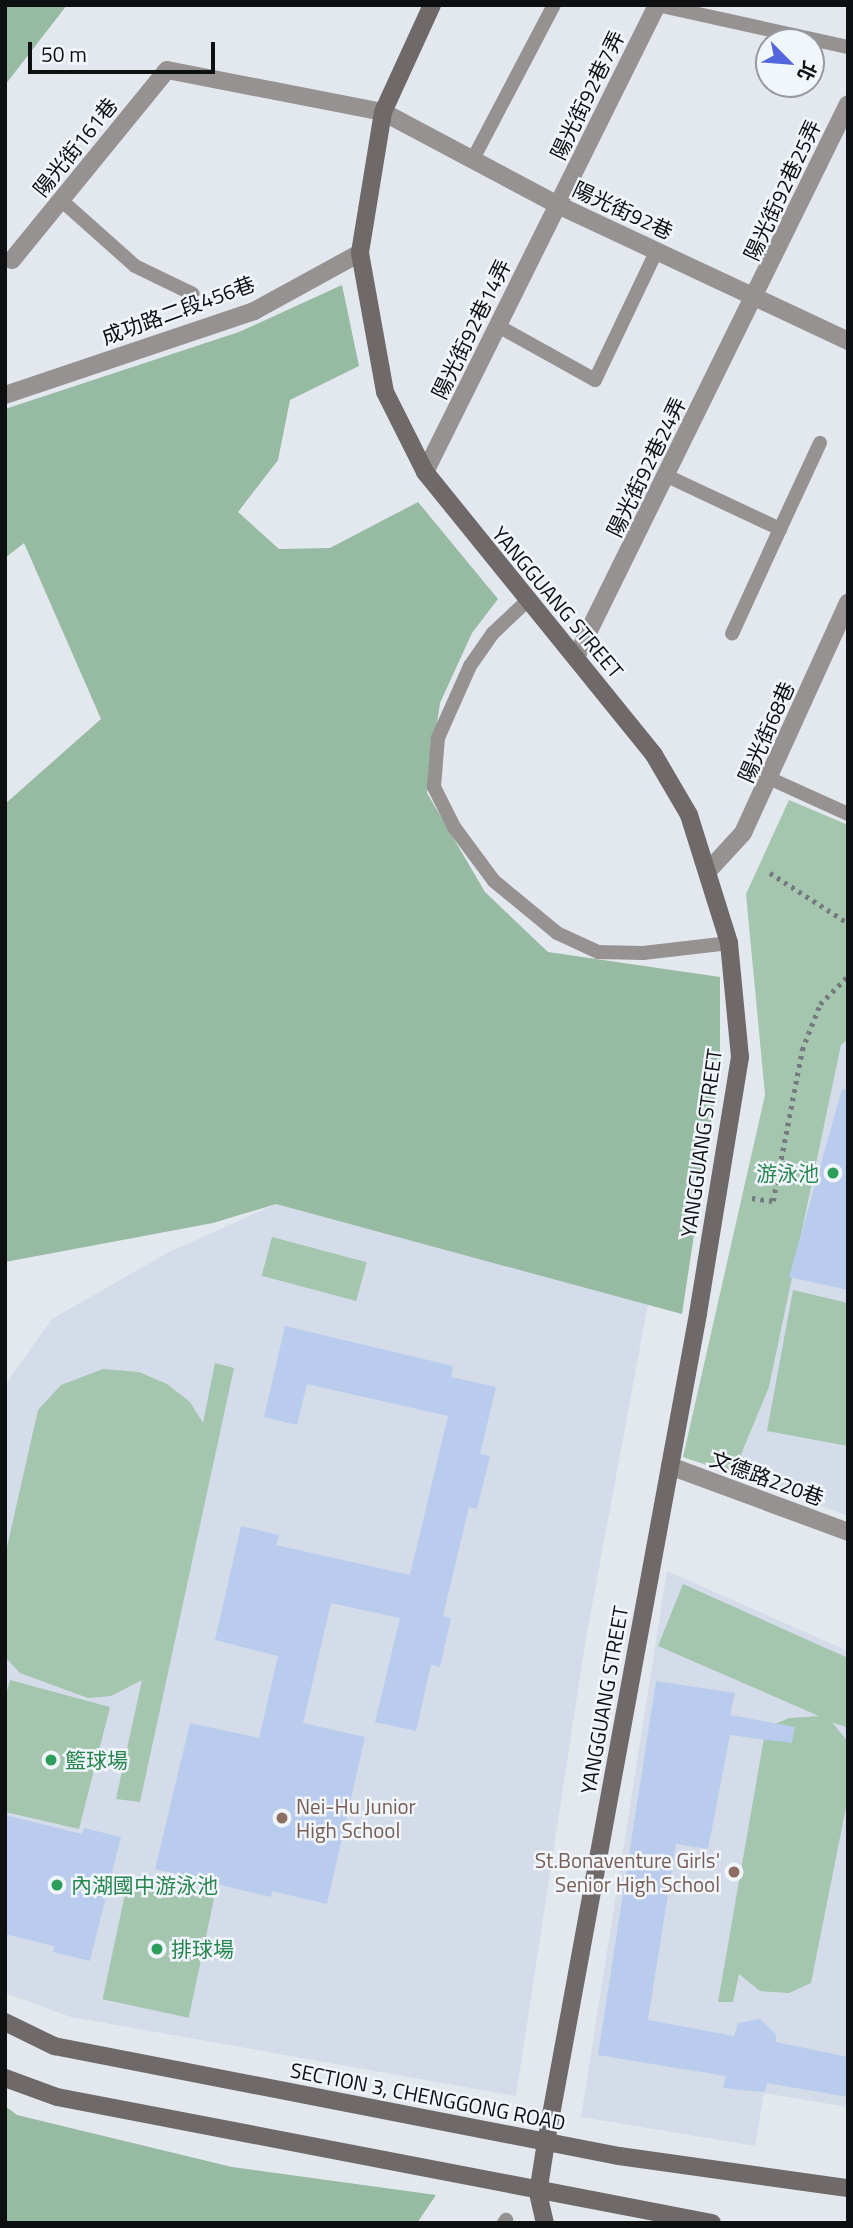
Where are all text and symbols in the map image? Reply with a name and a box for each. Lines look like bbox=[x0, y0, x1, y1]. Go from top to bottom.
street label: 陽光街92巷7弄 bbox=[545, 26, 629, 164]
scale bar bbox=[32, 28, 219, 72]
north arrow bbox=[755, 28, 825, 98]
text: 50 m bbox=[41, 38, 87, 70]
text: 北 bbox=[791, 56, 825, 86]
street label: 陽光街161巷 bbox=[28, 93, 122, 201]
street label: 陽光街92巷25弄 bbox=[738, 116, 826, 264]
street label: 陽光街92巷 bbox=[569, 176, 677, 244]
street label: 陽光街92巷14弄 bbox=[426, 255, 516, 403]
street label: 成功路二段456巷 bbox=[98, 271, 258, 349]
street label: 陽光街92巷24弄 bbox=[601, 393, 691, 541]
street label: YANGGUANG STREET bbox=[487, 521, 629, 683]
street label: 陽光街68巷 bbox=[733, 678, 799, 786]
street label: YANGGUANG STREET bbox=[675, 1047, 727, 1239]
place label: 游泳池 bbox=[756, 1160, 819, 1186]
marker: 游泳池 bbox=[825, 1165, 841, 1181]
street label: 文德路220巷 bbox=[707, 1446, 827, 1510]
street label: YANGGUANG STREET bbox=[575, 1604, 633, 1796]
place label: 籃球場 bbox=[65, 1747, 128, 1773]
marker: 籃球場 bbox=[43, 1752, 59, 1768]
place label: Nei-Hu Junior High School bbox=[296, 1793, 416, 1843]
marker: Nei-Hu Junior High School bbox=[274, 1810, 290, 1826]
place label: St.Bonaventure Girls' Senior High School bbox=[535, 1847, 720, 1897]
marker: St.Bonaventure Girls' Senior High School bbox=[726, 1864, 742, 1880]
place label: 內湖國中游泳池 bbox=[71, 1872, 218, 1898]
marker: 內湖國中游泳池 bbox=[49, 1877, 65, 1893]
place label: 排球場 bbox=[171, 1936, 234, 1962]
marker: 排球場 bbox=[149, 1941, 165, 1957]
street label: SECTION 3, CHENGGONG ROAD bbox=[288, 2057, 568, 2135]

